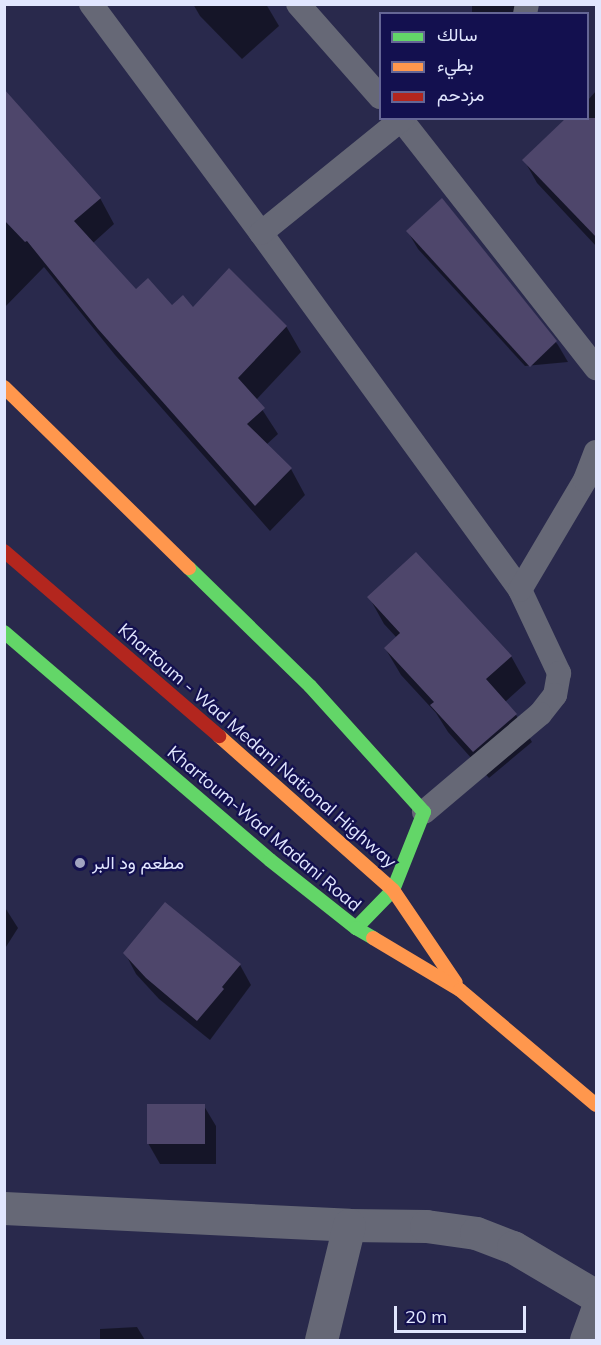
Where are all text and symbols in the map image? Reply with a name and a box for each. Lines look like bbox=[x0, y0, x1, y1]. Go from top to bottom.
legend bbox=[379, 12, 589, 120]
text: سالك bbox=[437, 23, 477, 46]
text: بطيء bbox=[437, 53, 473, 76]
text: مزدحم bbox=[437, 83, 484, 106]
street label: Khartoum - Wad Medani National Highway bbox=[113, 619, 401, 873]
street label: Khartoum-Wad Madani Road bbox=[163, 742, 365, 916]
place label: مطعم ود البر bbox=[92, 852, 184, 874]
marker: مطعم ود البر bbox=[73, 856, 87, 870]
scale bar bbox=[397, 1294, 529, 1332]
text: 20 m bbox=[405, 1305, 447, 1328]

